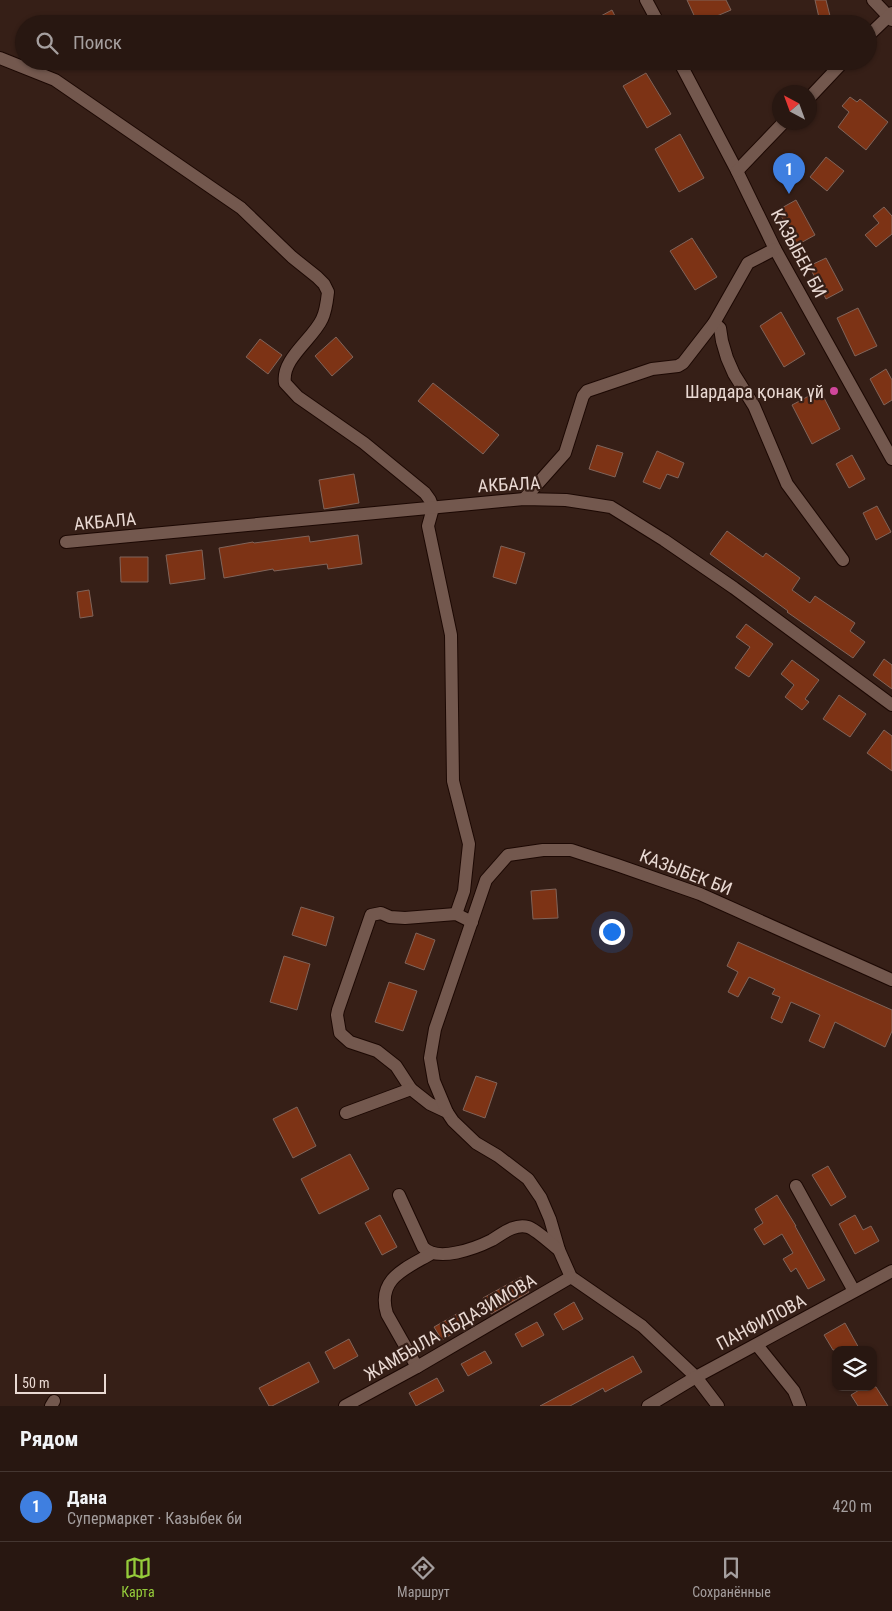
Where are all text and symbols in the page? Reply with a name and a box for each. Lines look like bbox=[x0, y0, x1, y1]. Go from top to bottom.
search box bbox=[15, 15, 877, 70]
icon: search bbox=[33, 29, 61, 57]
text: Поиск bbox=[73, 31, 122, 54]
north arrow bbox=[772, 85, 817, 130]
pin: 1 bbox=[773, 153, 805, 194]
street label: КАЗЫБЕК БИ bbox=[767, 205, 831, 301]
place label: Шардара қонақ үй bbox=[685, 381, 824, 402]
marker: Шардара қонақ үй bbox=[828, 385, 840, 397]
street label: АКБАЛА bbox=[477, 472, 541, 496]
street label: АКБАЛА bbox=[73, 508, 138, 534]
street label: КАЗЫБЕК БИ bbox=[637, 845, 735, 899]
your location bbox=[599, 919, 625, 945]
street label: ЖАМБЫЛА АБДАЗИМОВА bbox=[360, 1269, 540, 1385]
street label: ПАНФИЛОВА bbox=[713, 1289, 810, 1354]
map controls bbox=[832, 1346, 877, 1391]
button: layers bbox=[832, 1346, 877, 1391]
scale bar bbox=[15, 1371, 106, 1394]
text: 50 m bbox=[22, 1375, 50, 1391]
text: Рядом bbox=[20, 1427, 79, 1451]
text: Дана bbox=[67, 1486, 107, 1509]
text: 1 bbox=[32, 1497, 40, 1516]
text: 420 m bbox=[833, 1497, 872, 1516]
text: Супермаркет · Казыбек би bbox=[67, 1509, 242, 1528]
tab: Карта bbox=[121, 1554, 155, 1600]
tab: Маршрут bbox=[397, 1554, 450, 1600]
tab: Сохранённые bbox=[692, 1554, 771, 1600]

